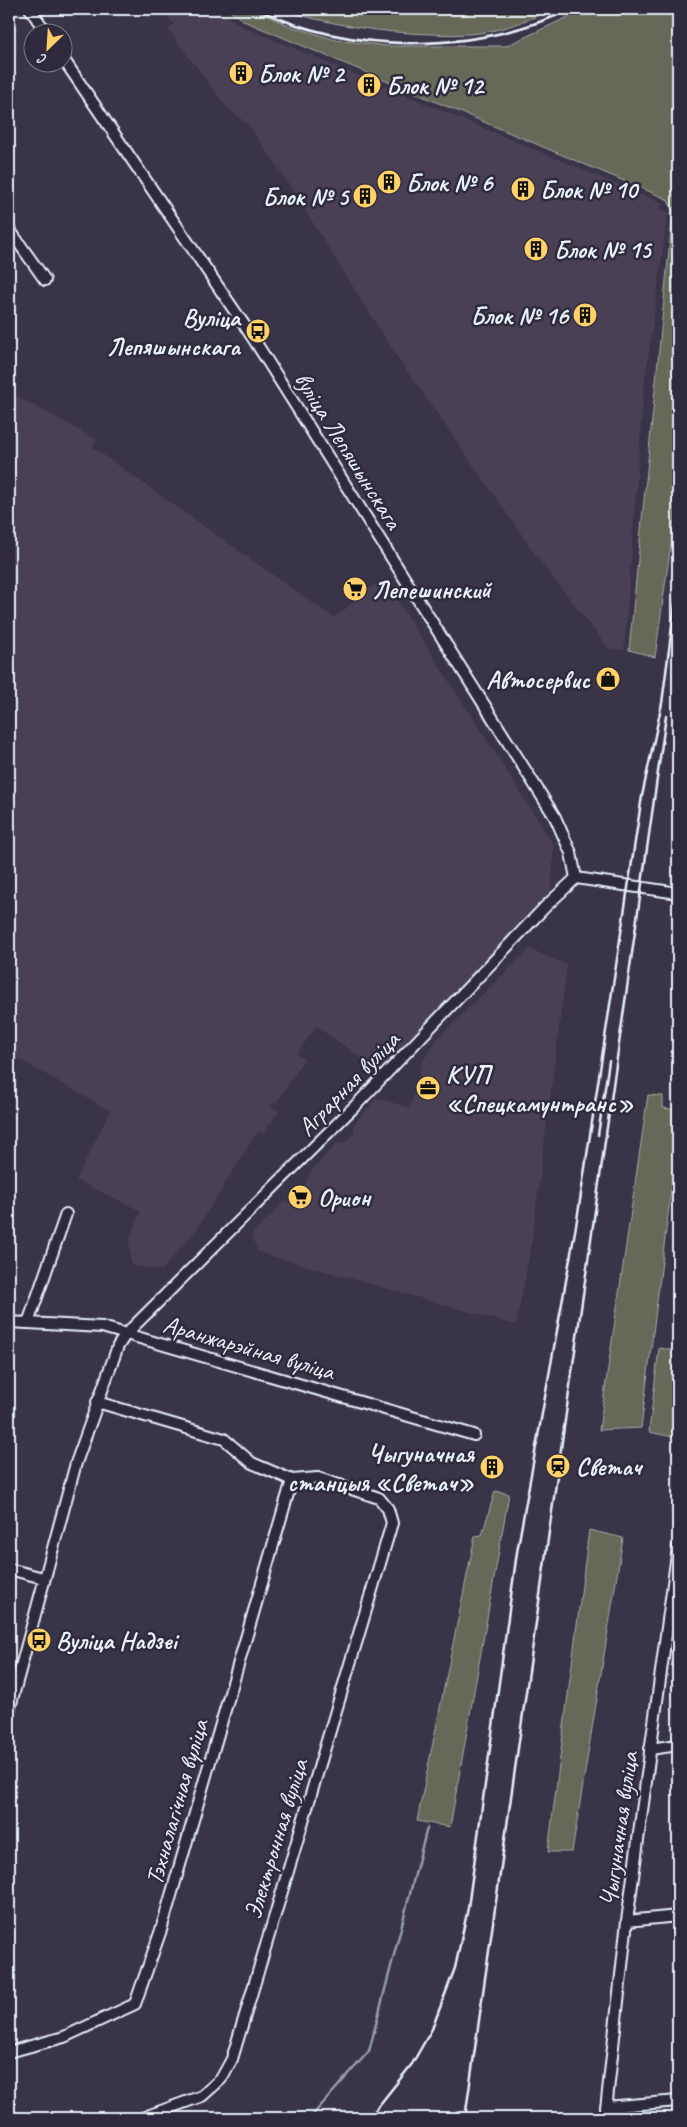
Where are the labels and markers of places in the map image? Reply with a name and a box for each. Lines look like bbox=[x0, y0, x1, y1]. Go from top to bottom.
place label: Блок № 2 bbox=[258, 58, 347, 90]
building icon: Блок № 2 bbox=[228, 60, 254, 86]
place label: Блок № 12 bbox=[386, 70, 486, 102]
building icon: Блок № 12 bbox=[356, 72, 382, 98]
place label: Блок № 6 bbox=[406, 167, 495, 199]
building icon: Блок № 6 bbox=[376, 169, 402, 195]
place label: Блок № 10 bbox=[540, 174, 640, 206]
building icon: Блок № 10 bbox=[510, 176, 536, 202]
place label: Блок № 5 bbox=[263, 181, 350, 213]
building icon: Блок № 5 bbox=[352, 183, 378, 209]
place label: Блок № 15 bbox=[554, 234, 653, 266]
building icon: Блок № 15 bbox=[523, 236, 549, 262]
place label: Блок № 16 bbox=[470, 300, 570, 332]
place label: Вуліца Лепяшынскага bbox=[107, 302, 242, 363]
building icon: Блок № 16 bbox=[572, 302, 598, 328]
bus stop icon: Вуліца Лепяшынскага bbox=[245, 318, 271, 344]
place label: Лепешинский bbox=[372, 574, 493, 606]
supermarket icon: Лепешинский bbox=[342, 576, 368, 602]
place label: Автосервис bbox=[486, 664, 591, 696]
shop icon: Автосервис bbox=[595, 666, 621, 692]
place label: КУП «Спецкамунтранс» bbox=[446, 1059, 634, 1120]
office icon: КУП «Спецкамунтранс» bbox=[415, 1075, 441, 1101]
place label: Орион bbox=[318, 1182, 372, 1214]
supermarket icon: Орион bbox=[287, 1184, 313, 1210]
place label: Чыгуначная станцыя «Светач» bbox=[288, 1438, 476, 1499]
place label: Светач bbox=[576, 1451, 644, 1483]
station icon: Светач bbox=[545, 1453, 571, 1479]
building icon: Чыгуначная станцыя «Светач» bbox=[479, 1454, 505, 1480]
place label: Вуліца Надзеі bbox=[56, 1625, 180, 1657]
bus stop icon: Вуліца Надзеі bbox=[26, 1627, 52, 1653]

